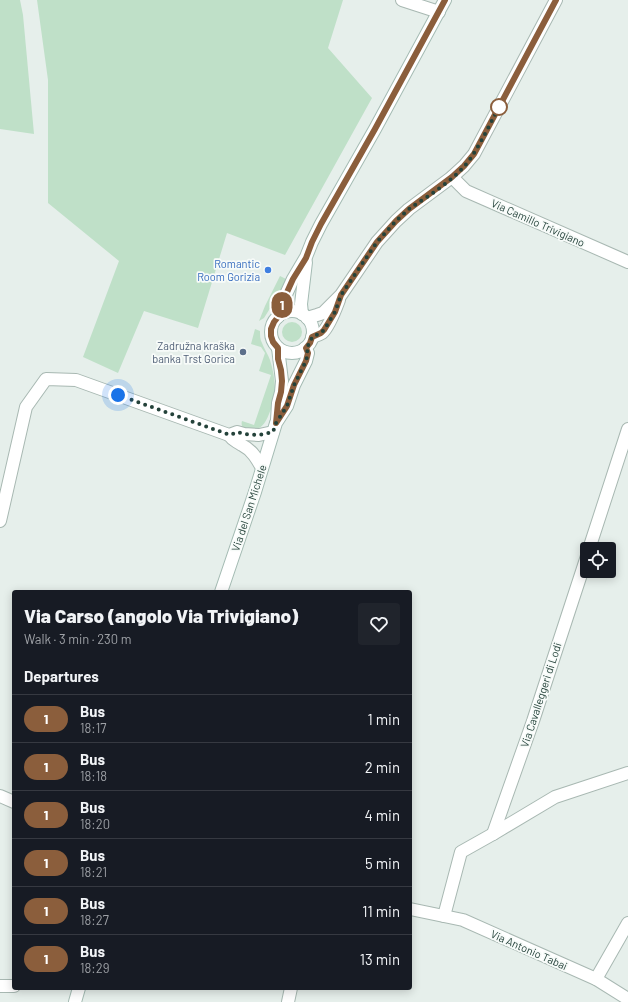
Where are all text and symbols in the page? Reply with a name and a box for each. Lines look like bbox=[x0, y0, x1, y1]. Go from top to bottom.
unlabelled marker bbox=[490, 98, 508, 116]
street label: Via Camillo Trivigiano bbox=[489, 196, 587, 249]
place label: Romantic Room Gorizia bbox=[197, 257, 260, 283]
marker: Romantic Room Gorizia bbox=[263, 265, 273, 275]
line badge: 1 bbox=[269, 292, 295, 318]
text: 1 bbox=[280, 296, 284, 313]
place label: Zadružna kraška banka Trst Gorica bbox=[152, 339, 235, 365]
marker: Zadružna kraška banka Trst Gorica bbox=[238, 347, 248, 357]
your location bbox=[108, 385, 128, 405]
street label: Via del San Michele bbox=[228, 463, 269, 553]
map controls bbox=[580, 542, 616, 578]
button: locate bbox=[580, 542, 616, 578]
button: heart bbox=[358, 603, 400, 645]
text: Via Carso (angolo Via Trivigiano) bbox=[24, 604, 298, 627]
text: Walk · 3 min · 230 m bbox=[24, 631, 131, 647]
street label: Via Cavalleggeri di Lodi bbox=[517, 641, 564, 749]
text: Departures bbox=[24, 667, 99, 685]
text: Bus bbox=[80, 702, 105, 720]
text: 1 bbox=[44, 710, 48, 727]
text: 1 min bbox=[367, 710, 400, 728]
text: 18:17 bbox=[80, 720, 106, 736]
text: Bus bbox=[80, 750, 105, 768]
text: 1 bbox=[44, 758, 48, 775]
text: 2 min bbox=[365, 758, 400, 776]
text: 18:18 bbox=[80, 768, 107, 784]
text: Bus bbox=[80, 798, 105, 816]
text: 1 bbox=[44, 806, 48, 823]
text: 4 min bbox=[364, 806, 400, 824]
text: 18:20 bbox=[80, 816, 110, 832]
text: Bus bbox=[80, 846, 105, 864]
text: 1 bbox=[44, 854, 48, 871]
text: 5 min bbox=[365, 854, 400, 872]
text: 18:21 bbox=[80, 864, 107, 880]
text: Bus bbox=[80, 894, 105, 912]
text: 1 bbox=[44, 902, 48, 919]
text: 11 min bbox=[362, 902, 400, 920]
text: 18:27 bbox=[80, 912, 109, 928]
street label: Via Antonio Tabai bbox=[489, 927, 570, 972]
text: Bus bbox=[80, 942, 105, 960]
text: 1 bbox=[44, 950, 48, 967]
text: 13 min bbox=[360, 950, 400, 968]
text: 18:29 bbox=[80, 960, 109, 976]

